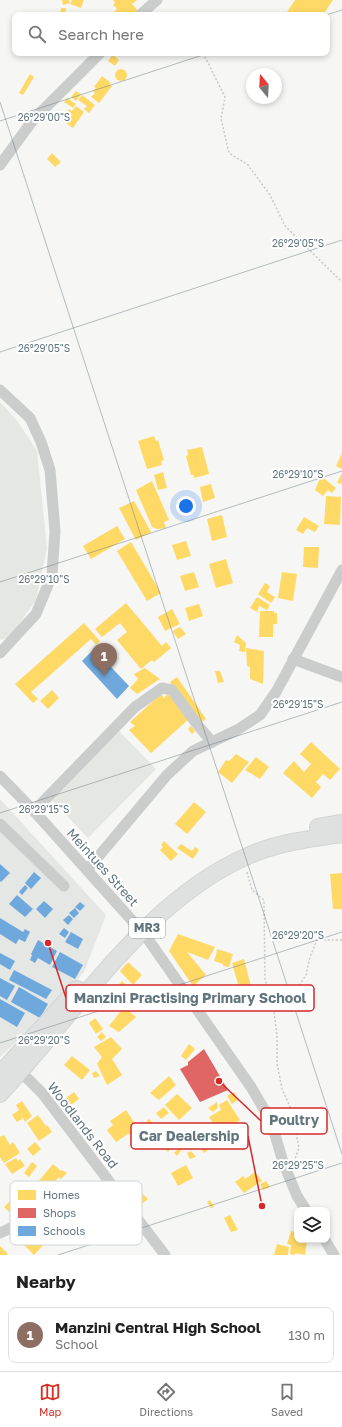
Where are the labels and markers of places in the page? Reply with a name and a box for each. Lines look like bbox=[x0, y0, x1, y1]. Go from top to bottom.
pin: 1 bbox=[91, 643, 117, 676]
callout: Manzini Practising Primary School bbox=[66, 985, 314, 1011]
callout: Poultry bbox=[261, 1108, 327, 1134]
callout: Car Dealership bbox=[131, 1123, 248, 1149]

